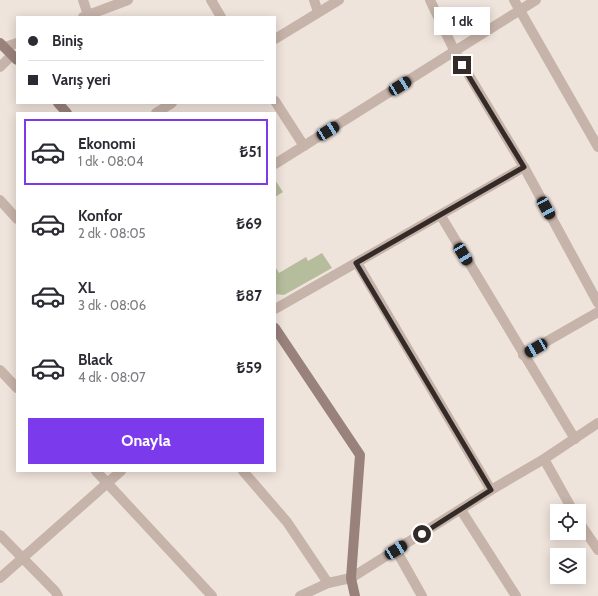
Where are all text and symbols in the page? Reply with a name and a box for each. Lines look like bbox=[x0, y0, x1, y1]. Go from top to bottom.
callout: 1 dk bbox=[434, 7, 490, 35]
text: 1 dk bbox=[451, 13, 473, 29]
text: Biniş bbox=[52, 32, 83, 50]
route end bbox=[453, 56, 471, 74]
text: Varış yeri bbox=[52, 71, 111, 89]
car bbox=[387, 75, 413, 97]
car bbox=[315, 120, 341, 142]
icon: car bbox=[30, 134, 66, 170]
text: Ekonomi bbox=[78, 135, 136, 153]
text: ₺51 bbox=[239, 143, 262, 161]
text: 1 dk · 08:04 bbox=[78, 153, 143, 169]
car bbox=[535, 195, 557, 221]
icon: car bbox=[30, 206, 66, 242]
text: Konfor bbox=[78, 207, 122, 225]
text: ₺69 bbox=[236, 215, 262, 233]
text: 2 dk · 08:05 bbox=[78, 225, 145, 241]
car bbox=[452, 241, 474, 267]
icon: car bbox=[30, 278, 66, 314]
text: XL bbox=[78, 279, 95, 297]
text: ₺87 bbox=[236, 287, 262, 305]
text: 3 dk · 08:06 bbox=[78, 297, 146, 313]
car bbox=[523, 337, 549, 359]
icon: car bbox=[30, 350, 66, 386]
text: Black bbox=[78, 351, 113, 369]
text: ₺59 bbox=[237, 359, 262, 377]
text: 4 dk · 08:07 bbox=[78, 369, 146, 385]
button: Onayla bbox=[28, 418, 264, 464]
map controls bbox=[550, 504, 586, 584]
button: locate bbox=[550, 504, 586, 540]
route start bbox=[413, 525, 431, 543]
car bbox=[383, 539, 409, 561]
button: layers bbox=[550, 548, 586, 584]

